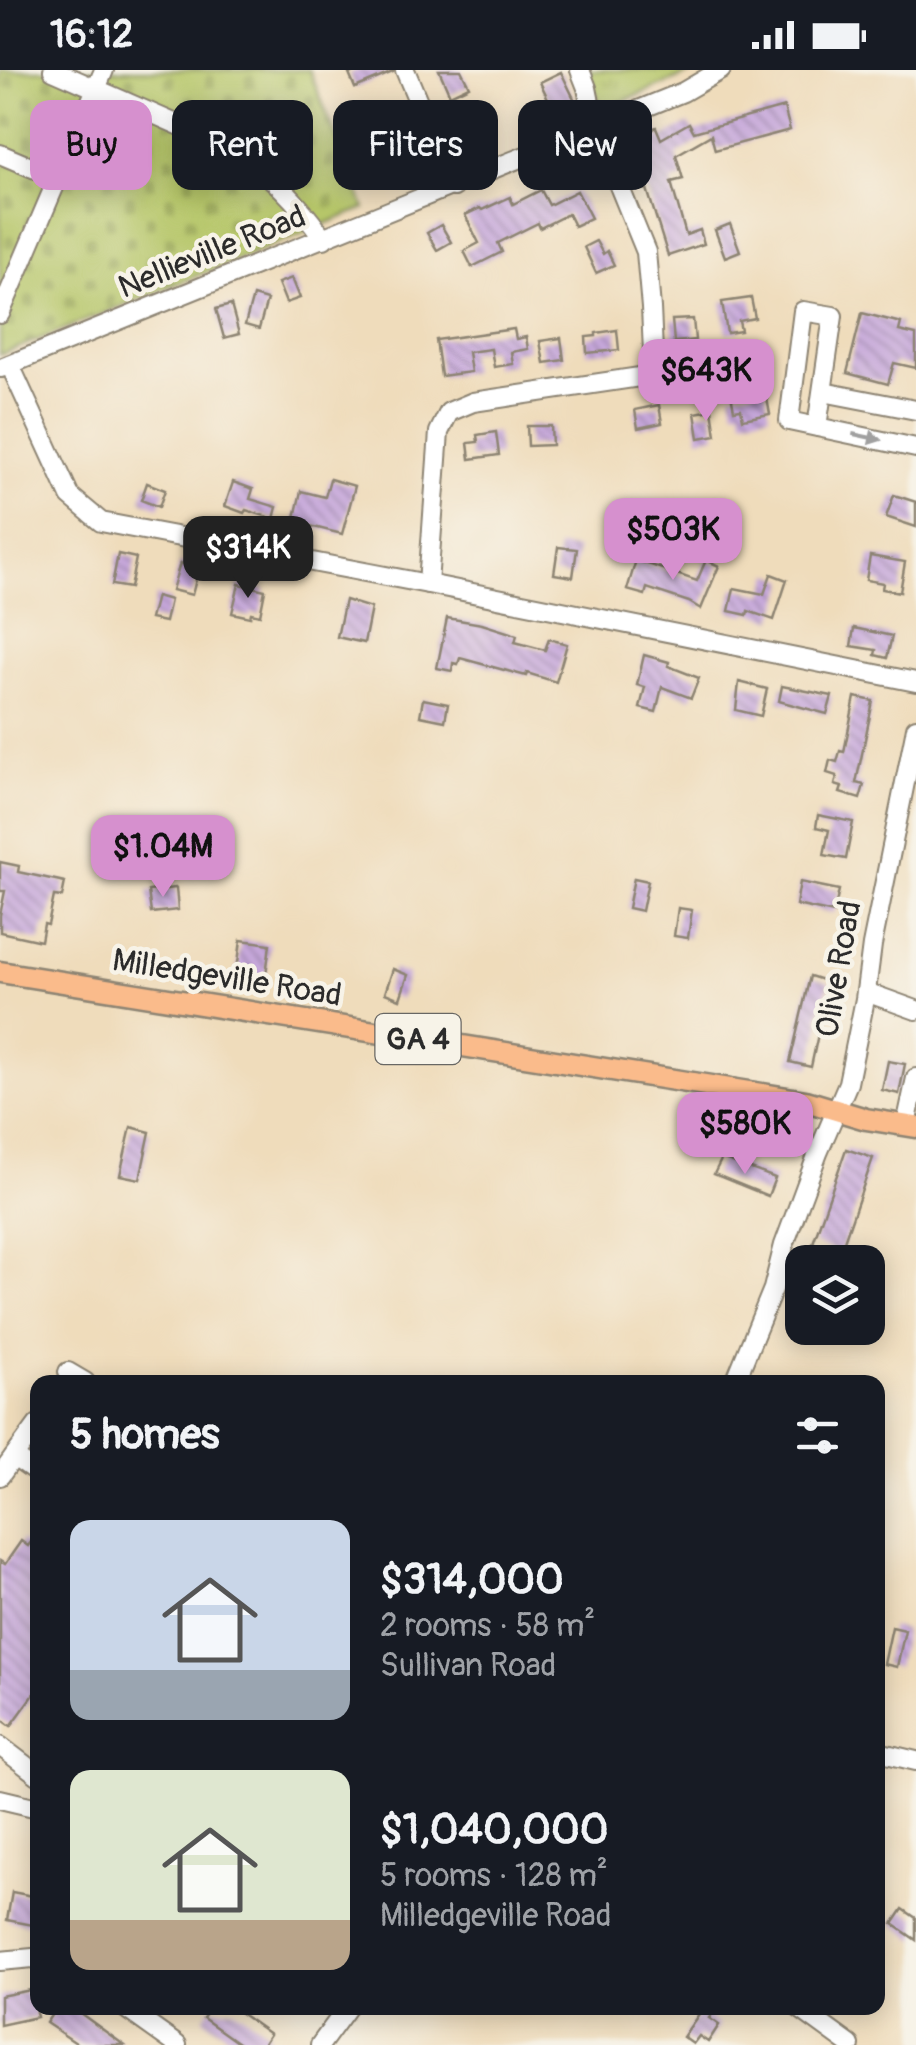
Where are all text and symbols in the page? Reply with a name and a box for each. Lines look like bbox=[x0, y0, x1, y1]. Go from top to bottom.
text: 16:12 bbox=[50, 11, 133, 59]
chip: Buy bbox=[30, 100, 152, 190]
chip: Rent bbox=[172, 100, 313, 190]
chip: Filters bbox=[333, 100, 498, 190]
chip: New bbox=[518, 100, 652, 190]
street label: Nellieville Road bbox=[113, 196, 311, 308]
pin: $643K bbox=[636, 339, 776, 424]
text: $643K bbox=[660, 351, 752, 391]
one-way arrow bbox=[852, 430, 883, 446]
pin: $503K bbox=[603, 498, 743, 583]
text: $503K bbox=[626, 510, 720, 550]
pin: $314K bbox=[178, 516, 318, 601]
text: $314K bbox=[205, 528, 291, 568]
pin: $1.04M bbox=[82, 815, 244, 900]
text: $1.04M bbox=[113, 827, 213, 867]
street label: Olive Road bbox=[807, 898, 871, 1040]
street label: Milledgeville Road bbox=[110, 940, 344, 1016]
road number: GA 4 bbox=[376, 1014, 460, 1064]
pin: $580K bbox=[675, 1092, 815, 1177]
text: $580K bbox=[699, 1104, 791, 1144]
map controls bbox=[785, 1245, 885, 1345]
button: layers bbox=[785, 1245, 885, 1345]
icon: filters bbox=[790, 1408, 845, 1463]
text: 5 homes bbox=[70, 1409, 220, 1461]
text: $314,000 bbox=[380, 1554, 564, 1606]
icon: home bbox=[150, 1560, 270, 1680]
text: 2 rooms · 58 m² bbox=[380, 1606, 595, 1646]
text: Sullivan Road bbox=[380, 1646, 556, 1686]
text: $1,040,000 bbox=[380, 1804, 608, 1856]
icon: home bbox=[150, 1810, 270, 1930]
text: 5 rooms · 128 m² bbox=[380, 1856, 608, 1896]
text: Milledgeville Road bbox=[380, 1896, 611, 1936]

